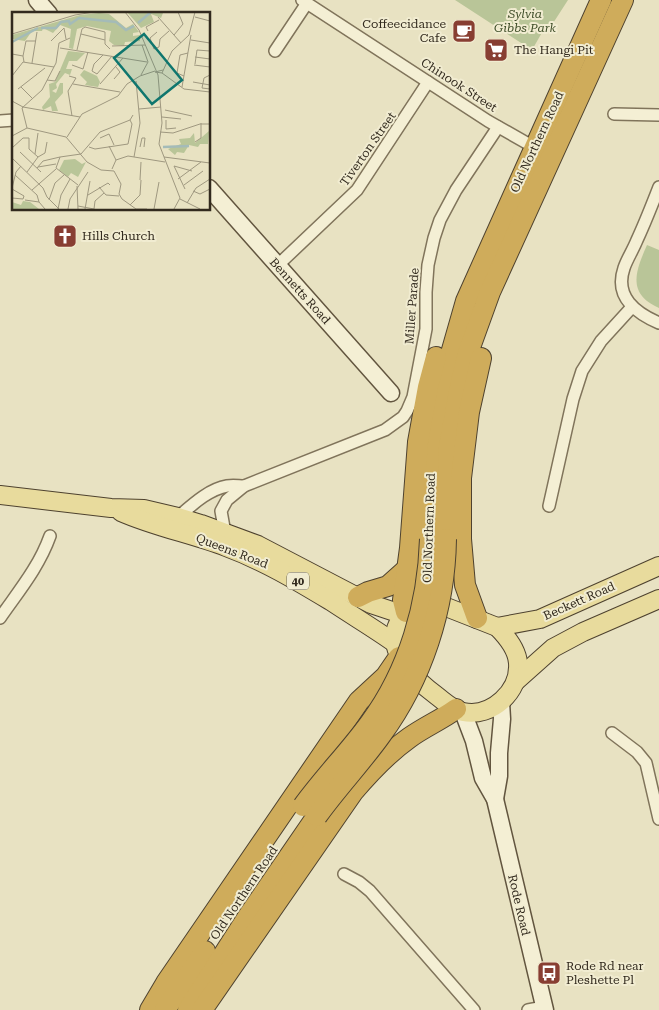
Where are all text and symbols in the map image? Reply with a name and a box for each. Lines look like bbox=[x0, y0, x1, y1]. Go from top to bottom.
park label: Sylvia Gibbs Park bbox=[494, 7, 556, 35]
inset map bbox=[12, 12, 210, 210]
place label: Coffeecidance Cafe bbox=[362, 17, 446, 45]
cafe icon: Coffeecidance Cafe bbox=[451, 18, 477, 44]
supermarket icon: The Hangi Pit bbox=[483, 37, 509, 63]
place label: The Hangi Pit bbox=[514, 43, 594, 57]
street label: Chinook Street bbox=[418, 55, 500, 115]
street label: Old Northern Road bbox=[507, 89, 567, 195]
street label: Tiverton Street bbox=[337, 109, 399, 189]
church icon: Hills Church bbox=[52, 223, 78, 249]
place label: Hills Church bbox=[82, 229, 155, 243]
street label: Bennetts Road bbox=[267, 255, 334, 327]
street label: Miller Parade bbox=[402, 267, 422, 345]
street label: Old Northern Road bbox=[420, 473, 438, 583]
street label: Queens Road bbox=[194, 531, 270, 571]
road number: 40 bbox=[287, 572, 309, 590]
street label: Beckett Road bbox=[541, 579, 617, 623]
street label: Old Northern Road bbox=[207, 843, 281, 942]
street label: Rode Road bbox=[505, 873, 533, 937]
place label: Rode Rd near Pleshette Pl bbox=[566, 959, 644, 987]
bus stop icon: Rode Rd near Pleshette Pl bbox=[536, 960, 562, 986]

